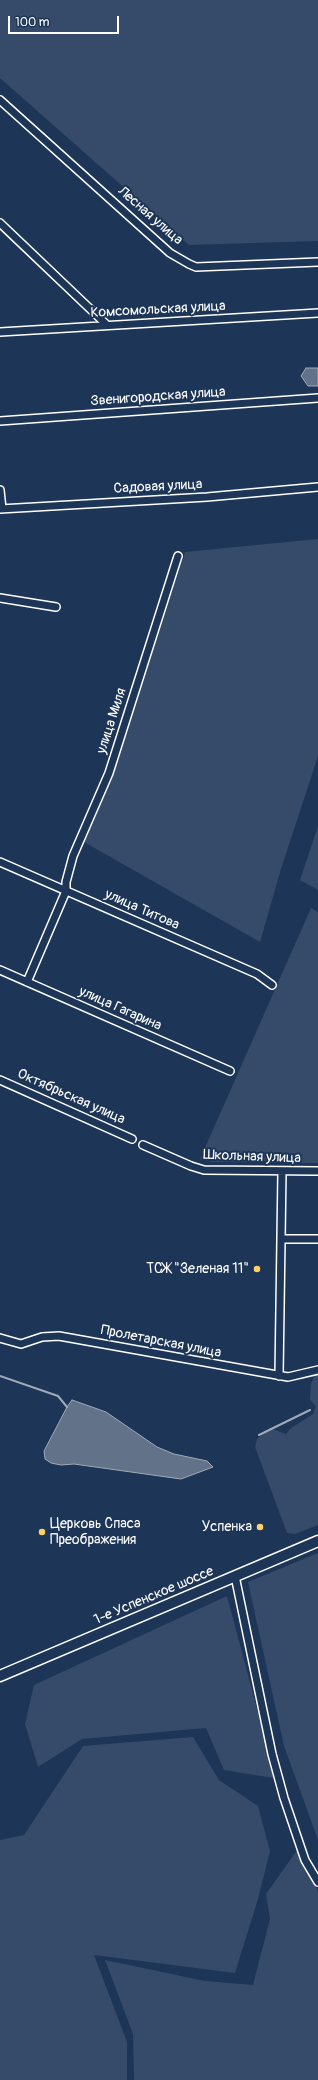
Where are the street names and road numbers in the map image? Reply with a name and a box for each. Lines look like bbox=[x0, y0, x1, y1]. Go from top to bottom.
street label: Лесная улица bbox=[114, 183, 186, 249]
street label: Комсомольская улица bbox=[90, 298, 226, 322]
street label: Звенигородская улица bbox=[90, 384, 226, 410]
street label: Садовая улица bbox=[113, 476, 203, 498]
street label: улица Миля bbox=[93, 686, 131, 756]
street label: улица Титова bbox=[102, 886, 182, 934]
street label: улица Гагарина bbox=[76, 983, 164, 1035]
street label: Октябрьская улица bbox=[15, 1066, 127, 1128]
street label: Школьная улица bbox=[203, 1147, 301, 1167]
street label: Пролетарская улица bbox=[99, 1322, 223, 1362]
street label: 1-е Успенское шоссе bbox=[92, 1563, 216, 1629]

